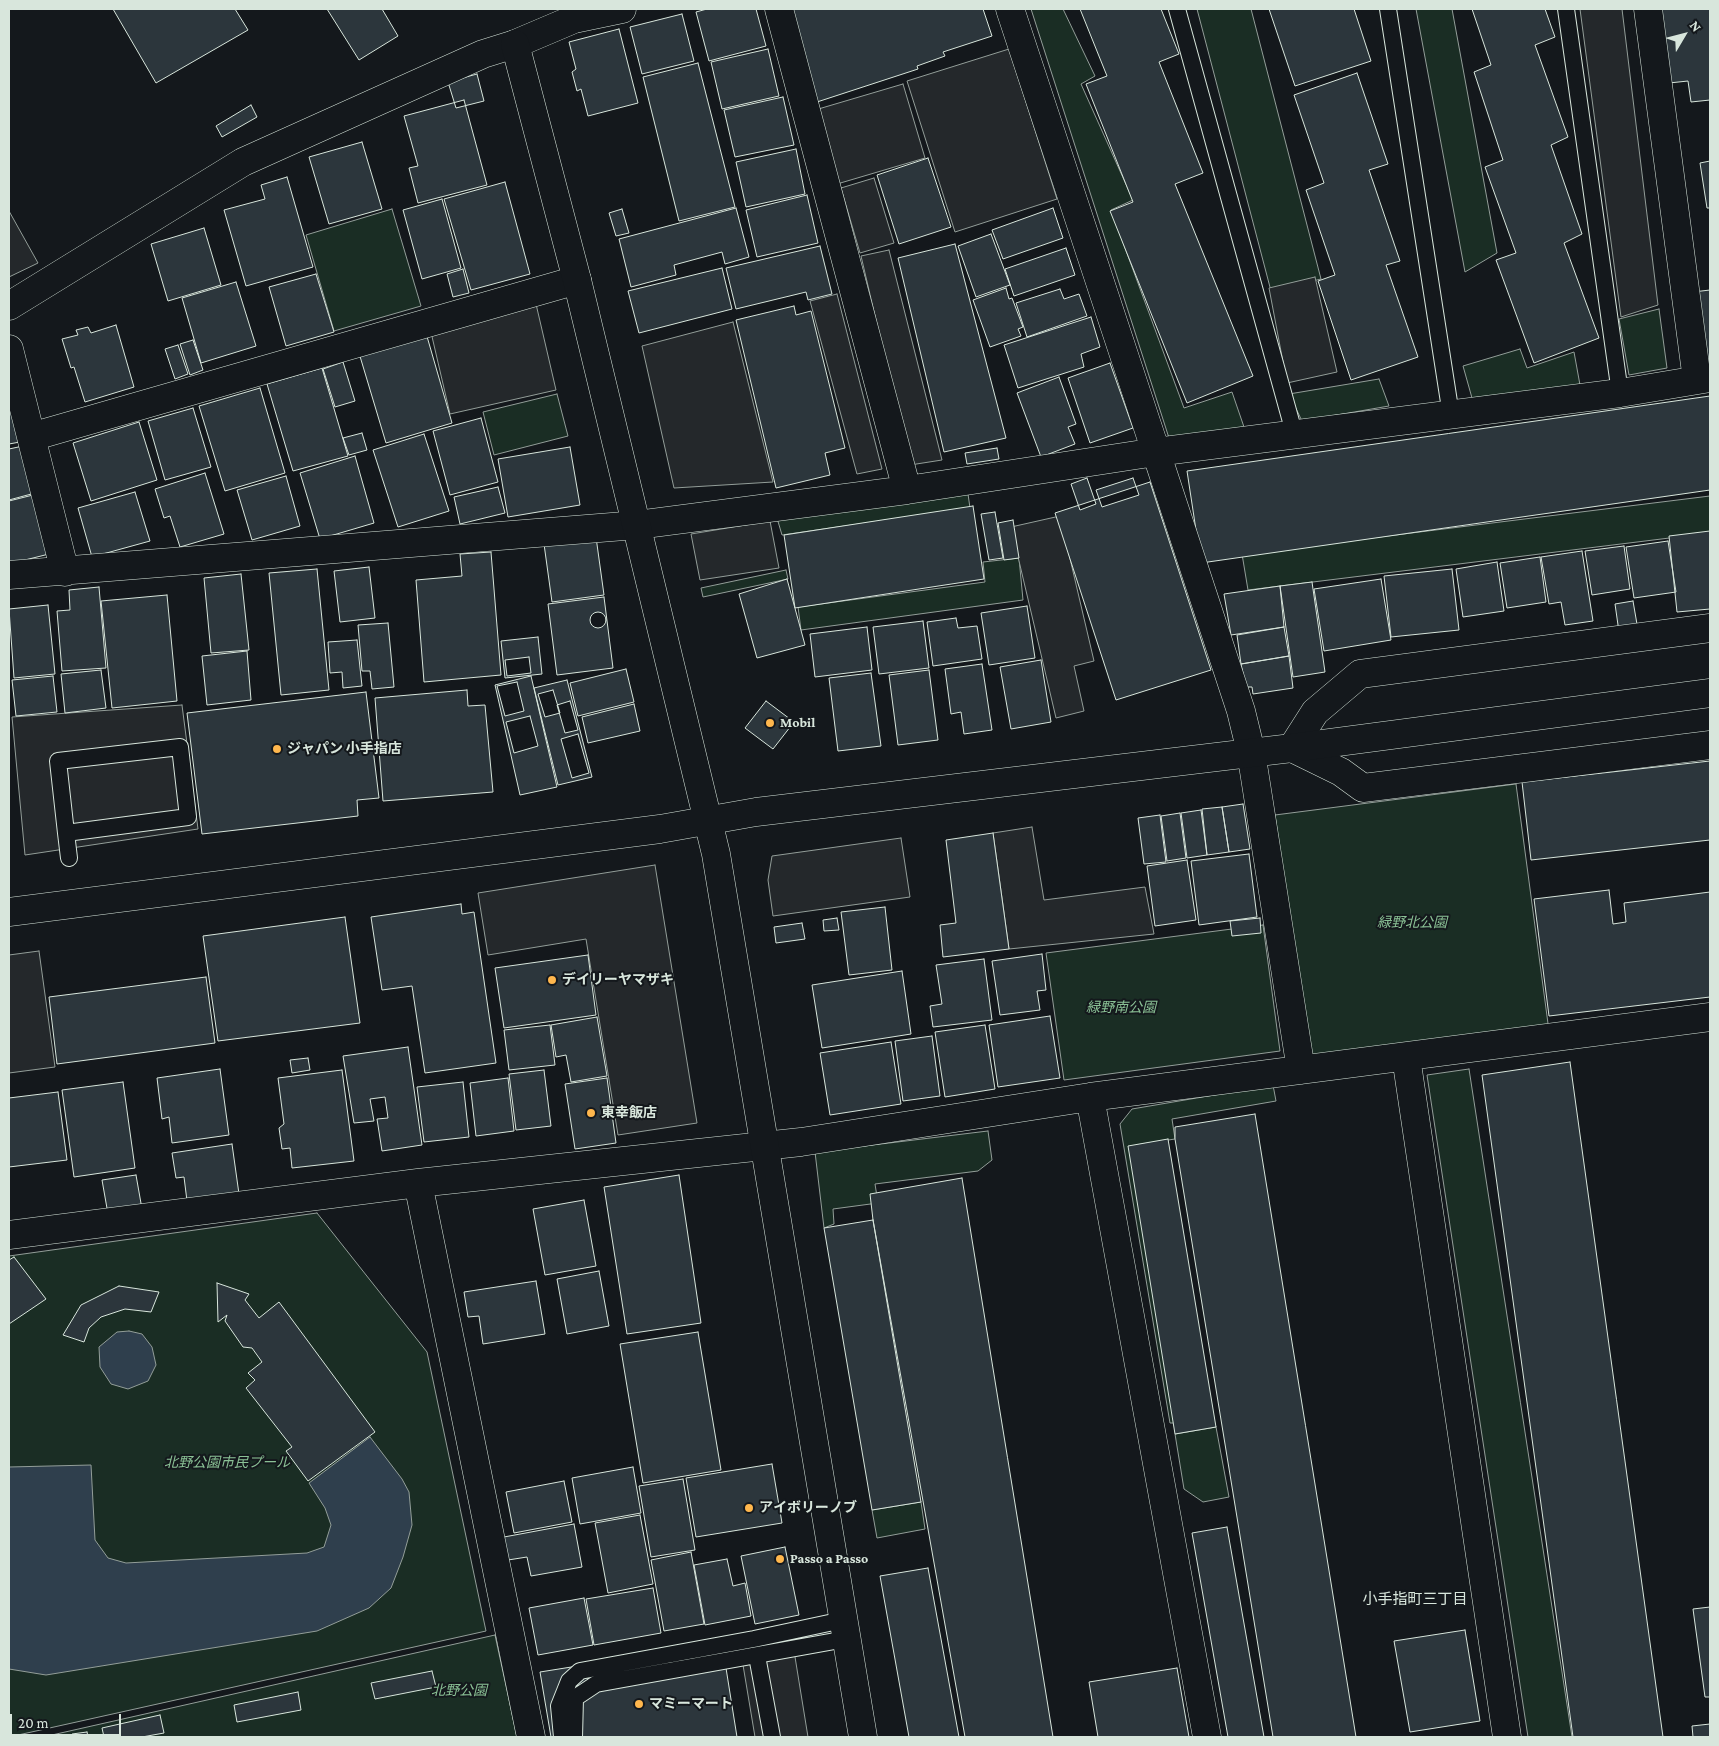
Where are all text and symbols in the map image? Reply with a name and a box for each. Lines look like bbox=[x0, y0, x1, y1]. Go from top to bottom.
north arrow bbox=[1659, 10, 1709, 60]
text: N bbox=[1687, 17, 1705, 35]
place label: Mobil bbox=[780, 715, 815, 731]
marker: Mobil bbox=[764, 717, 776, 729]
place label: ジャパン 小手指店 bbox=[287, 741, 402, 757]
marker: ジャパン 小手指店 bbox=[271, 743, 283, 755]
park label: 緑野北公園 bbox=[1377, 915, 1447, 931]
place label: デイリーヤマザキ bbox=[562, 972, 674, 988]
marker: デイリーヤマザキ bbox=[546, 974, 558, 986]
park label: 緑野南公園 bbox=[1086, 1000, 1156, 1016]
place label: 東幸飯店 bbox=[601, 1105, 657, 1121]
marker: 東幸飯店 bbox=[585, 1107, 597, 1119]
park label: 北野公園市民プール bbox=[164, 1455, 290, 1471]
place label: アイボリーノブ bbox=[759, 1500, 857, 1516]
marker: アイボリーノブ bbox=[743, 1502, 755, 1514]
place label: Passo a Passo bbox=[790, 1551, 868, 1567]
marker: Passo a Passo bbox=[774, 1553, 786, 1565]
district label: 小手指町三丁目 bbox=[1363, 1590, 1467, 1608]
park label: 北野公園 bbox=[431, 1683, 487, 1699]
place label: マミーマート bbox=[649, 1696, 733, 1712]
marker: マミーマート bbox=[633, 1698, 645, 1710]
scale bar bbox=[12, 1704, 124, 1736]
text: 20 m bbox=[18, 1715, 49, 1731]

